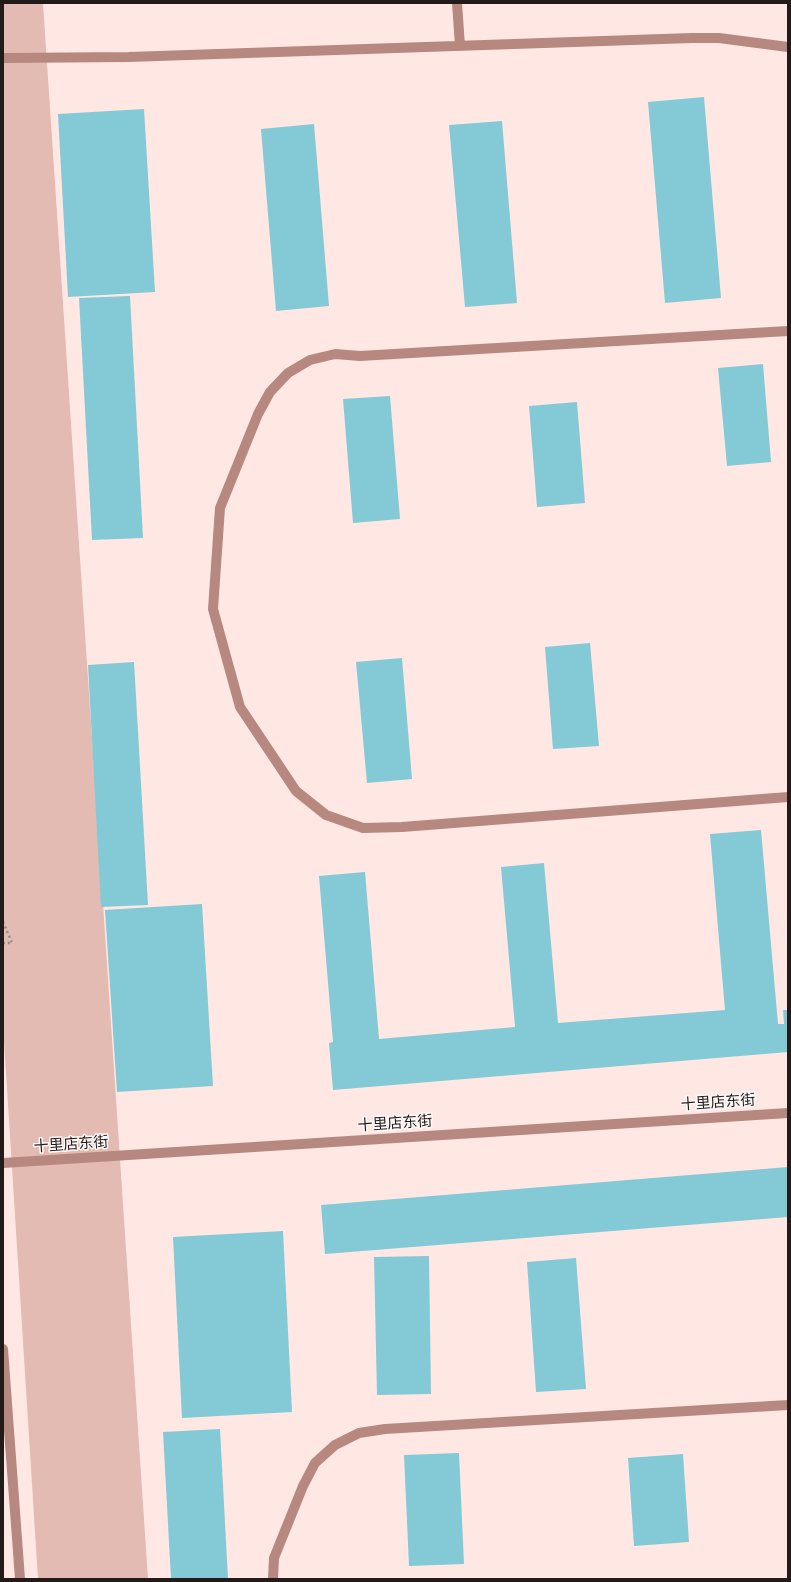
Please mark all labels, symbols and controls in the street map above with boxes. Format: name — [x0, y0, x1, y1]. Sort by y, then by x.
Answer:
street label: 十里店东街 — [680, 1090, 756, 1114]
street label: 十里店东街 — [357, 1111, 433, 1135]
street label: 十里店东街 — [33, 1132, 109, 1156]

